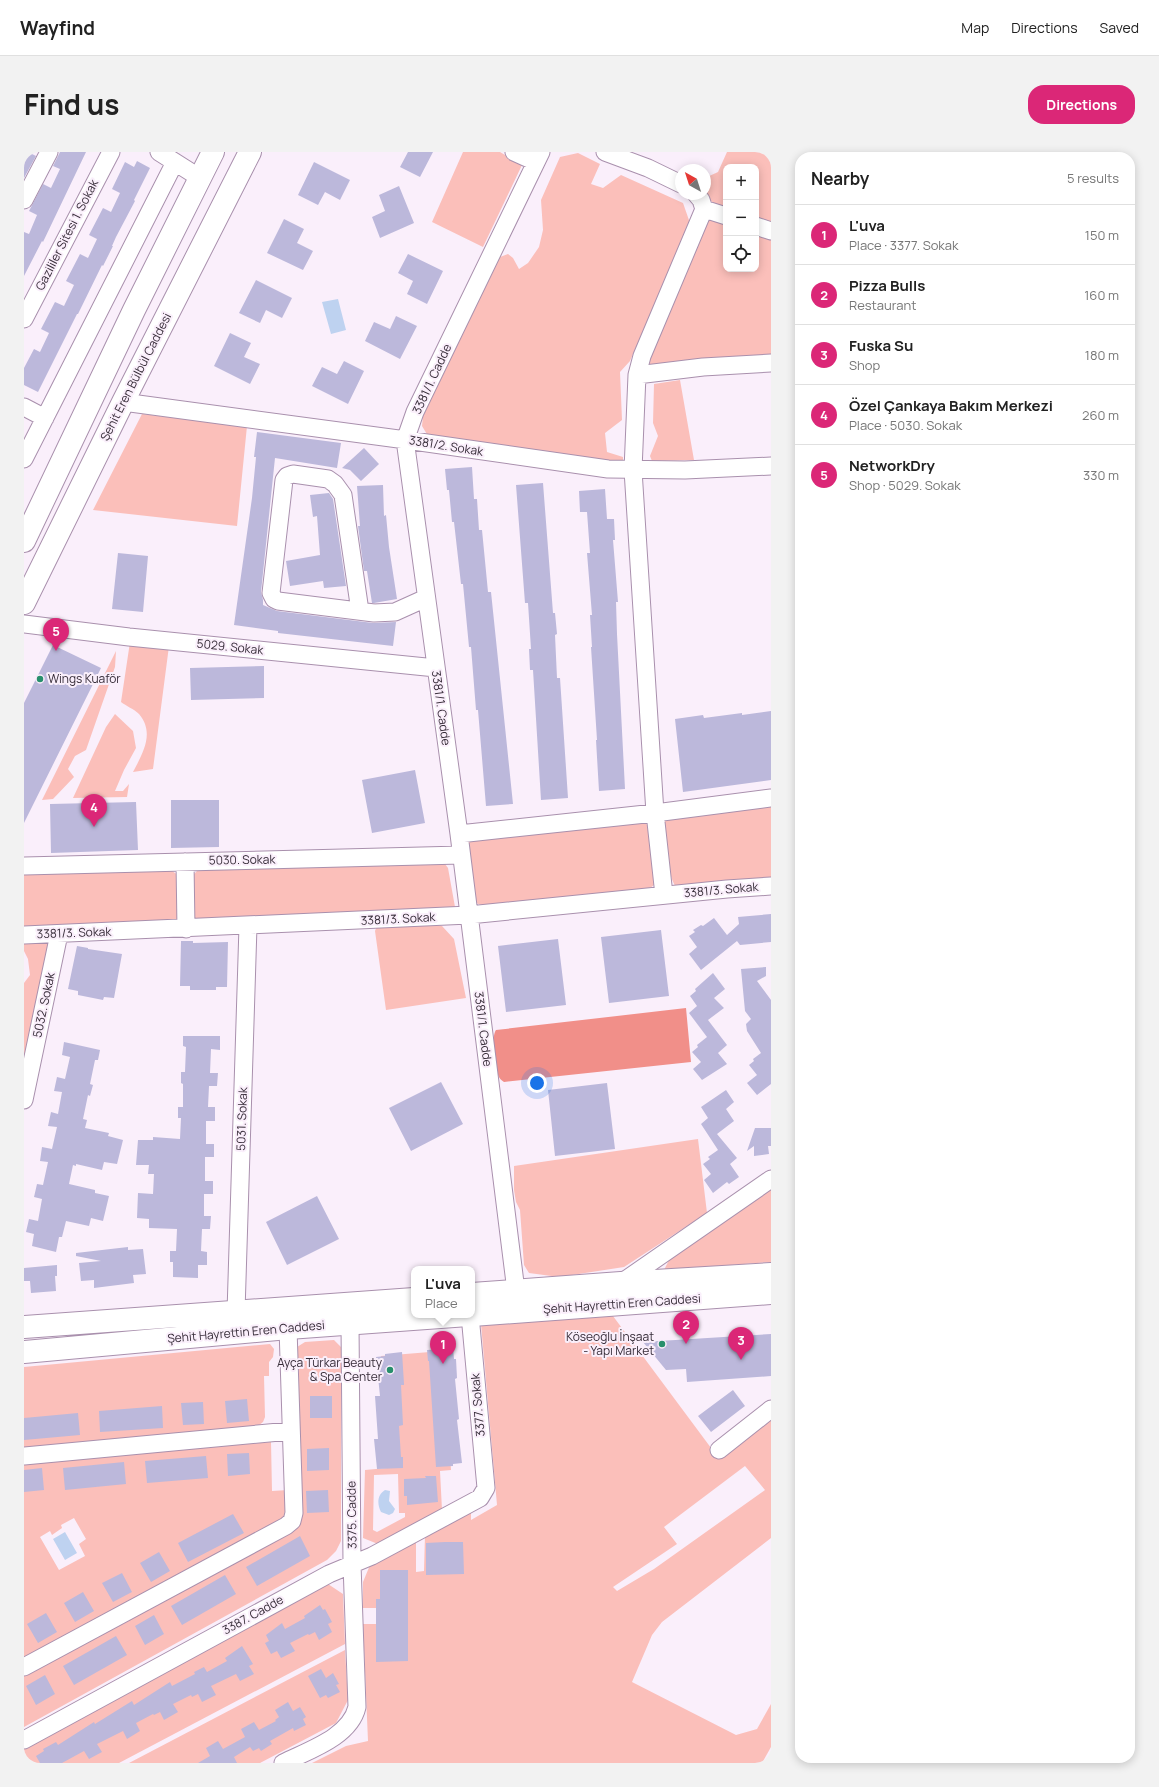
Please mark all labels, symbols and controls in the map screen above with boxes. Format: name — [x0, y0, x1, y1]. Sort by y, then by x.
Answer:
text: Wayfind — [20, 15, 95, 41]
text: Map — [961, 18, 989, 37]
text: Directions — [1011, 18, 1078, 37]
text: Saved — [1100, 18, 1139, 37]
text: Find us — [24, 85, 119, 123]
button: Directions — [1028, 85, 1135, 124]
north arrow — [675, 164, 711, 200]
map controls — [723, 164, 759, 272]
button: + — [723, 164, 759, 200]
text: Nearby — [811, 167, 869, 190]
text: 5 results — [1067, 169, 1119, 187]
street label: Gazililer Sitesi 1. Sokak — [31, 175, 102, 293]
button: − — [723, 200, 759, 236]
text: L'uva — [849, 215, 885, 236]
text: 1 — [821, 226, 827, 244]
text: 150 m — [1085, 226, 1119, 244]
button: locate — [723, 236, 759, 272]
text: Place · 3377. Sokak — [849, 236, 958, 254]
text: Pizza Bulls — [849, 275, 925, 296]
text: 2 — [820, 286, 828, 304]
text: 160 m — [1084, 286, 1119, 304]
text: Restaurant — [849, 296, 916, 314]
street label: Şehit Eren Bülbül Caddesi — [96, 310, 175, 444]
text: Fuska Su — [849, 335, 913, 356]
street label: 3381/1. Cadde — [408, 341, 455, 417]
text: 3 — [820, 346, 828, 364]
text: 180 m — [1085, 346, 1119, 364]
text: Shop — [849, 356, 880, 374]
text: Özel Çankaya Bakım Merkezi — [849, 395, 1053, 416]
text: 4 — [820, 406, 828, 424]
text: 260 m — [1082, 406, 1119, 424]
text: Place · 5030. Sokak — [849, 416, 962, 434]
street label: 3381/2. Sokak — [408, 431, 485, 460]
text: NetworkDry — [849, 455, 935, 476]
text: 5 — [820, 466, 828, 484]
text: 330 m — [1083, 466, 1119, 484]
text: Shop · 5029. Sokak — [849, 476, 961, 494]
pin: 5 — [43, 618, 69, 651]
street label: 5029. Sokak — [196, 635, 265, 659]
street label: 3381/1. Cadde — [428, 669, 455, 747]
place label: Wings Kuaför — [48, 670, 121, 687]
marker: Wings Kuaför — [35, 674, 45, 684]
pin: 4 — [81, 794, 107, 827]
street label: 5030. Sokak — [208, 850, 277, 869]
street label: 3381/3. Sokak — [683, 878, 760, 901]
street label: 3381/3. Sokak — [360, 908, 437, 929]
street label: 3381/3. Sokak — [36, 923, 113, 942]
street label: 5032. Sokak — [28, 970, 59, 1039]
street label: 3381/1. Cadde — [470, 990, 497, 1068]
your location — [527, 1073, 547, 1093]
street label: 5031. Sokak — [232, 1086, 251, 1151]
popup — [411, 1266, 475, 1318]
text: L'uva — [425, 1273, 461, 1294]
street label: Şehit Hayrettin Eren Caddesi — [543, 1290, 701, 1317]
text: Place — [425, 1294, 458, 1312]
pin: 2 — [673, 1311, 699, 1344]
street label: Şehit Hayrettin Eren Caddesi — [167, 1316, 325, 1347]
pin: 3 — [728, 1327, 754, 1360]
place label: Köseoğlu İnşaat - Yapı Market — [566, 1328, 654, 1359]
pin: 1 — [430, 1331, 456, 1364]
marker: Köseoğlu İnşaat - Yapı Market — [657, 1339, 667, 1349]
place label: Ayça Türkar Beauty & Spa Center — [277, 1354, 383, 1385]
marker: Ayça Türkar Beauty & Spa Center — [385, 1365, 395, 1375]
street label: 3377. Sokak — [466, 1372, 489, 1437]
street label: 3375. Cadde — [342, 1481, 361, 1549]
street label: 3387. Cadde — [219, 1591, 286, 1638]

